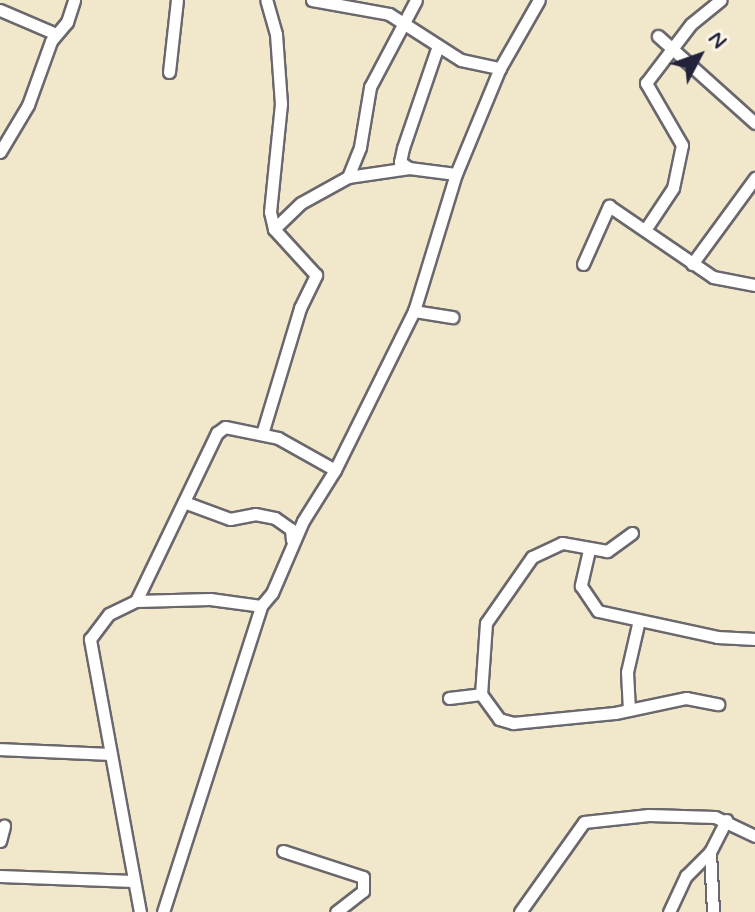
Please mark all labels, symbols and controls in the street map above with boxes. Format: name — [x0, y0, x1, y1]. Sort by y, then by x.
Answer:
north arrow — [659, 16, 739, 96]
text: N — [702, 26, 732, 55]

